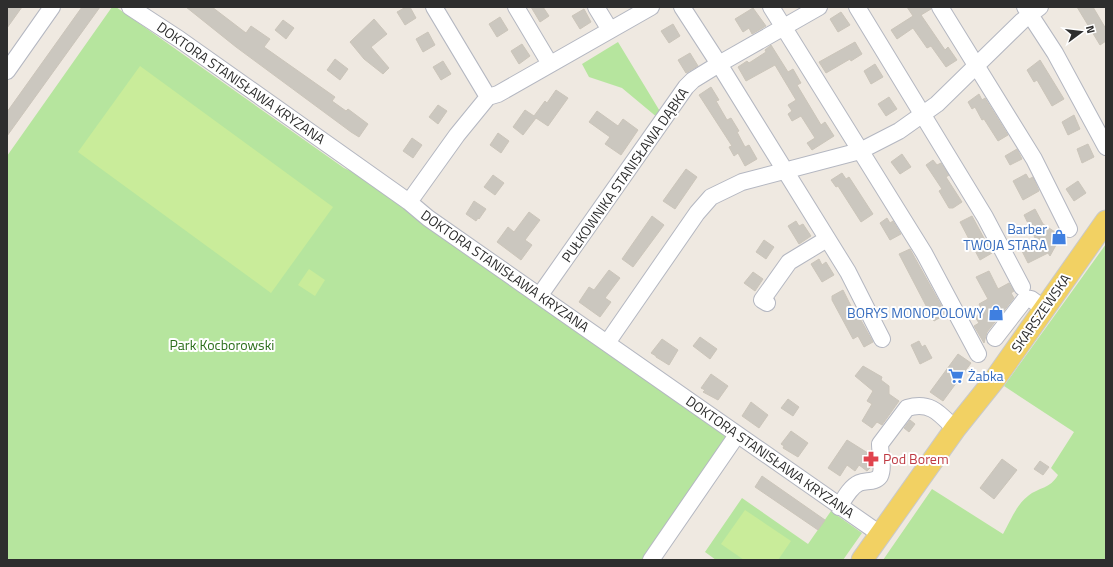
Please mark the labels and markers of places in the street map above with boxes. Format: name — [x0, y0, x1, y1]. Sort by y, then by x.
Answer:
place label: Barber TWOJA STARA — [963, 218, 1048, 255]
shop icon: Barber TWOJA STARA — [1050, 228, 1068, 246]
place label: BORYS MONOPOLOWY — [847, 302, 984, 323]
shop icon: BORYS MONOPOLOWY — [987, 304, 1005, 322]
place label: Żabka — [968, 365, 1004, 386]
supermarket icon: Żabka — [947, 367, 965, 385]
place label: Pod Borem — [883, 448, 949, 469]
pharmacy icon: Pod Borem — [862, 450, 880, 468]

